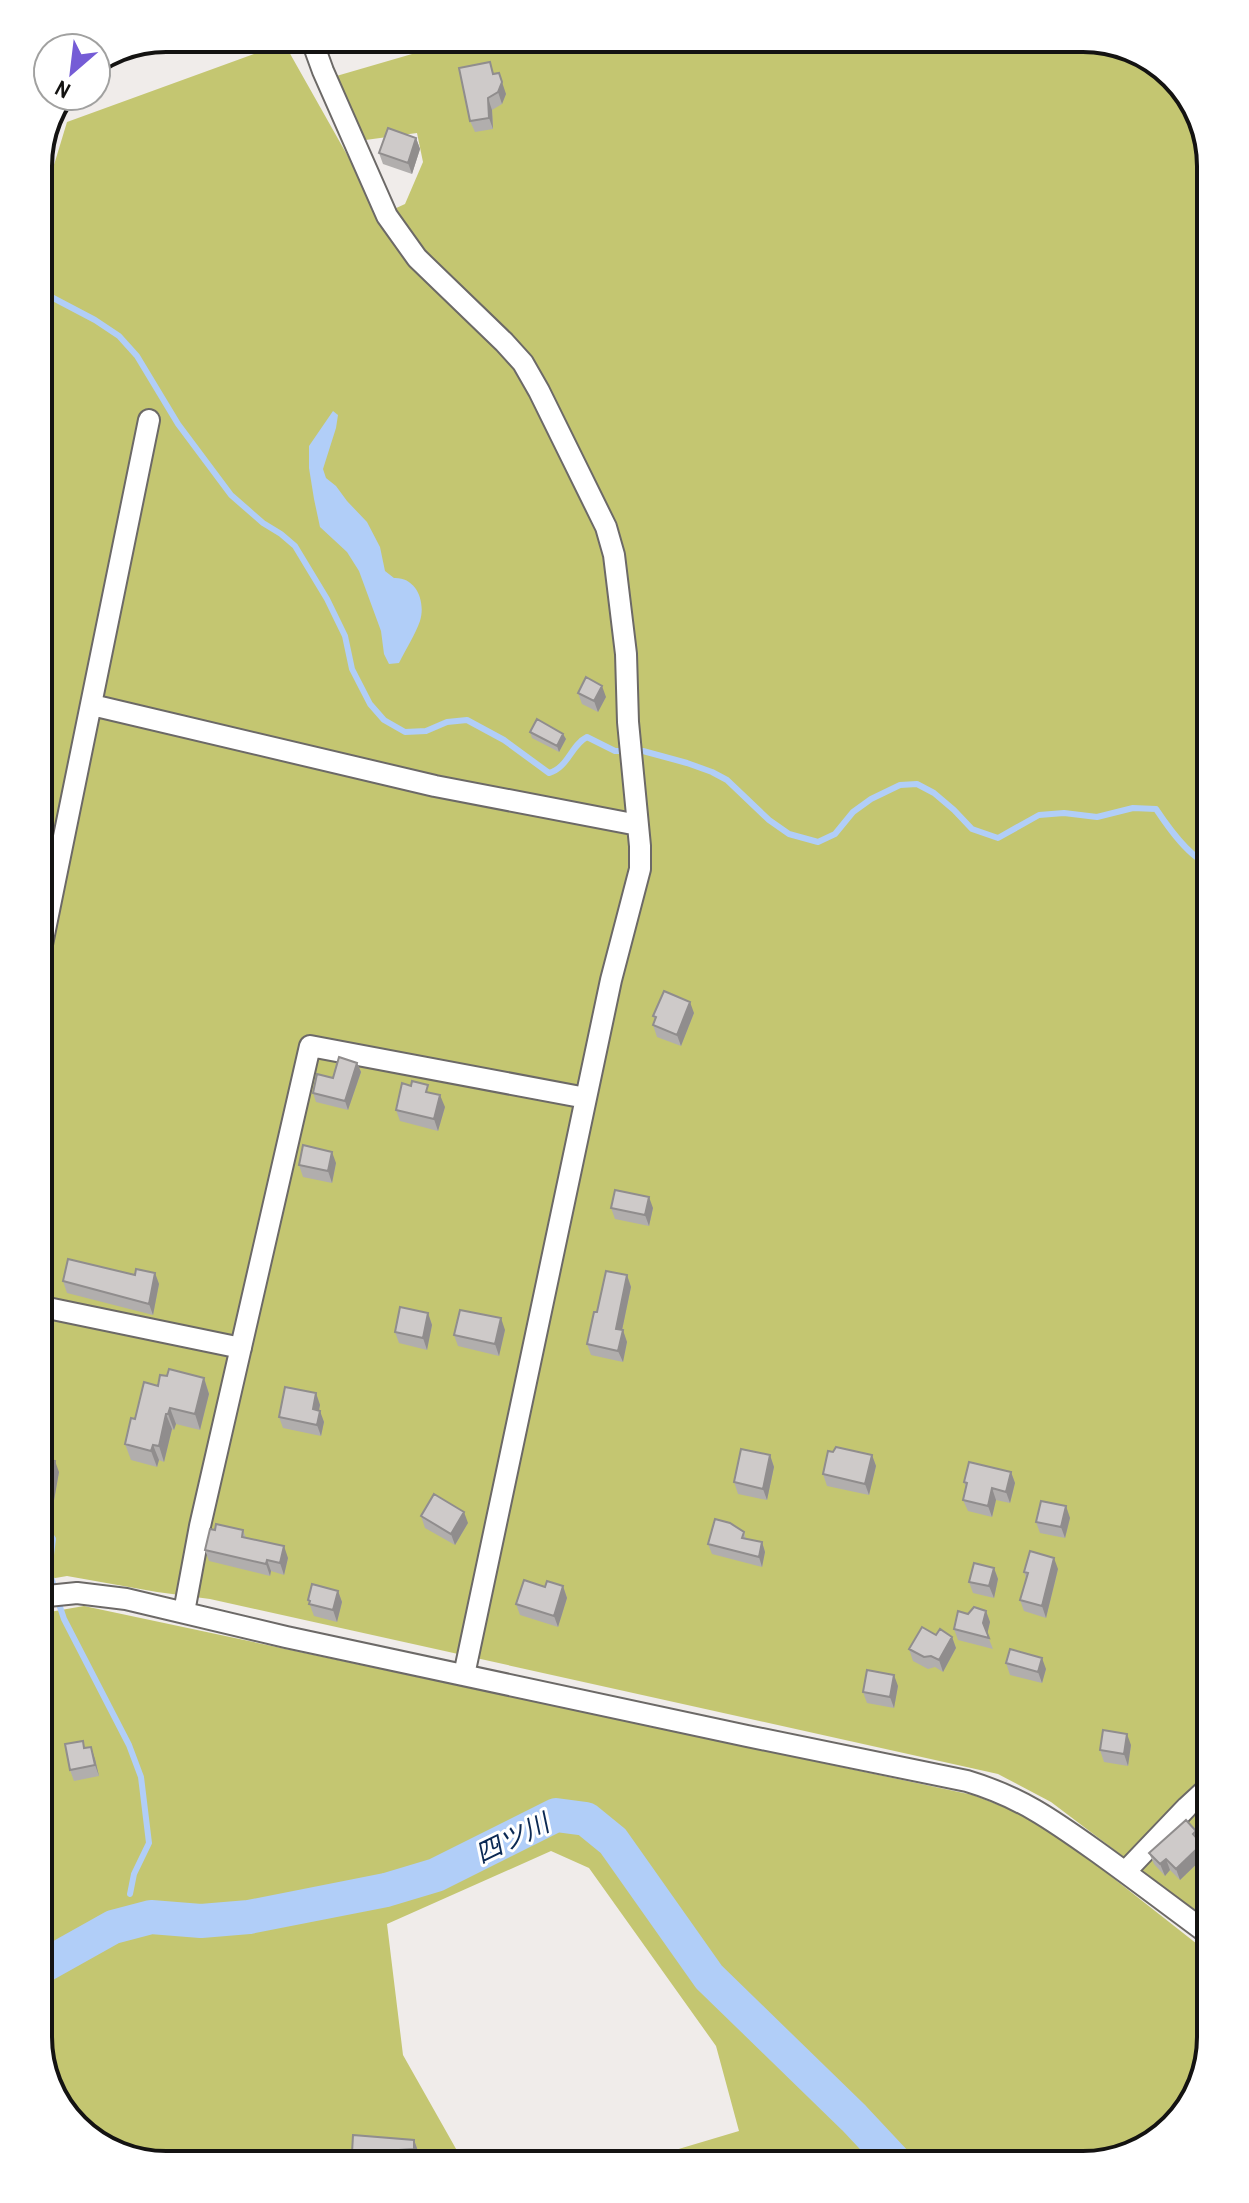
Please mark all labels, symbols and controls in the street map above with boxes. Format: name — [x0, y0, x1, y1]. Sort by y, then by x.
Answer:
north arrow — [32, 32, 112, 112]
text: N — [50, 73, 75, 106]
water label: 四ツ川 — [469, 1804, 557, 1871]

